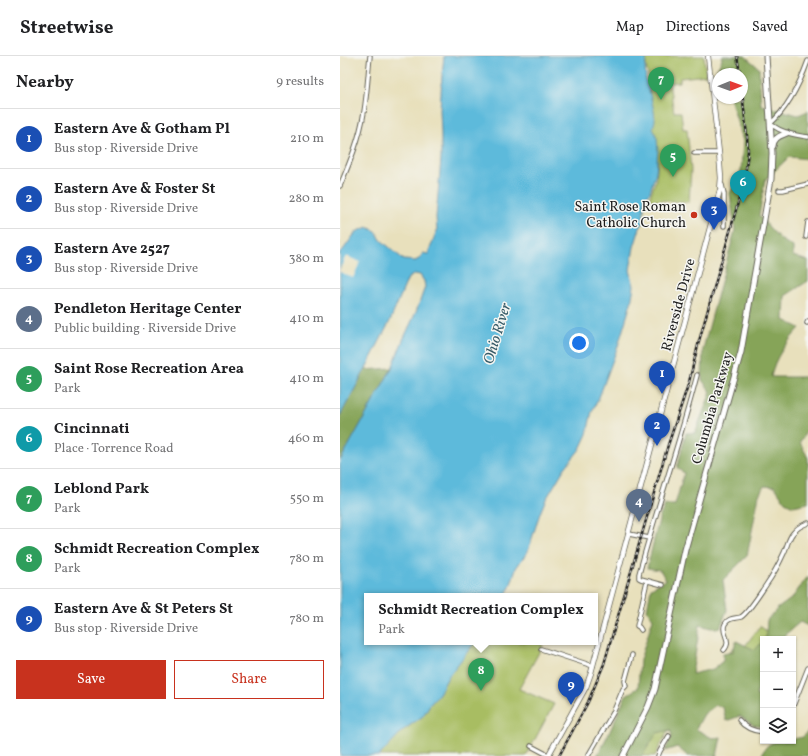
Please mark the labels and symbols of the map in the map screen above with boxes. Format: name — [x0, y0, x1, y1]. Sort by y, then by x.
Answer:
pin: 7 — [648, 67, 674, 100]
north arrow — [712, 68, 748, 104]
pin: 5 — [660, 144, 686, 177]
pin: 6 — [730, 170, 756, 203]
pin: 3 — [701, 197, 727, 230]
place label: Saint Rose Roman Catholic Church — [574, 198, 686, 233]
marker: Saint Rose Roman Catholic Church — [689, 210, 699, 220]
street label: Riverside Drive — [657, 256, 701, 353]
water label: Ohio River — [479, 301, 517, 367]
your location — [569, 333, 589, 353]
street label: Columbia Parkway — [688, 349, 738, 466]
pin: 1 — [649, 361, 675, 394]
pin: 2 — [644, 413, 670, 446]
pin: 4 — [626, 489, 652, 522]
pin: 8 — [468, 658, 494, 691]
pin: 9 — [558, 672, 584, 705]

